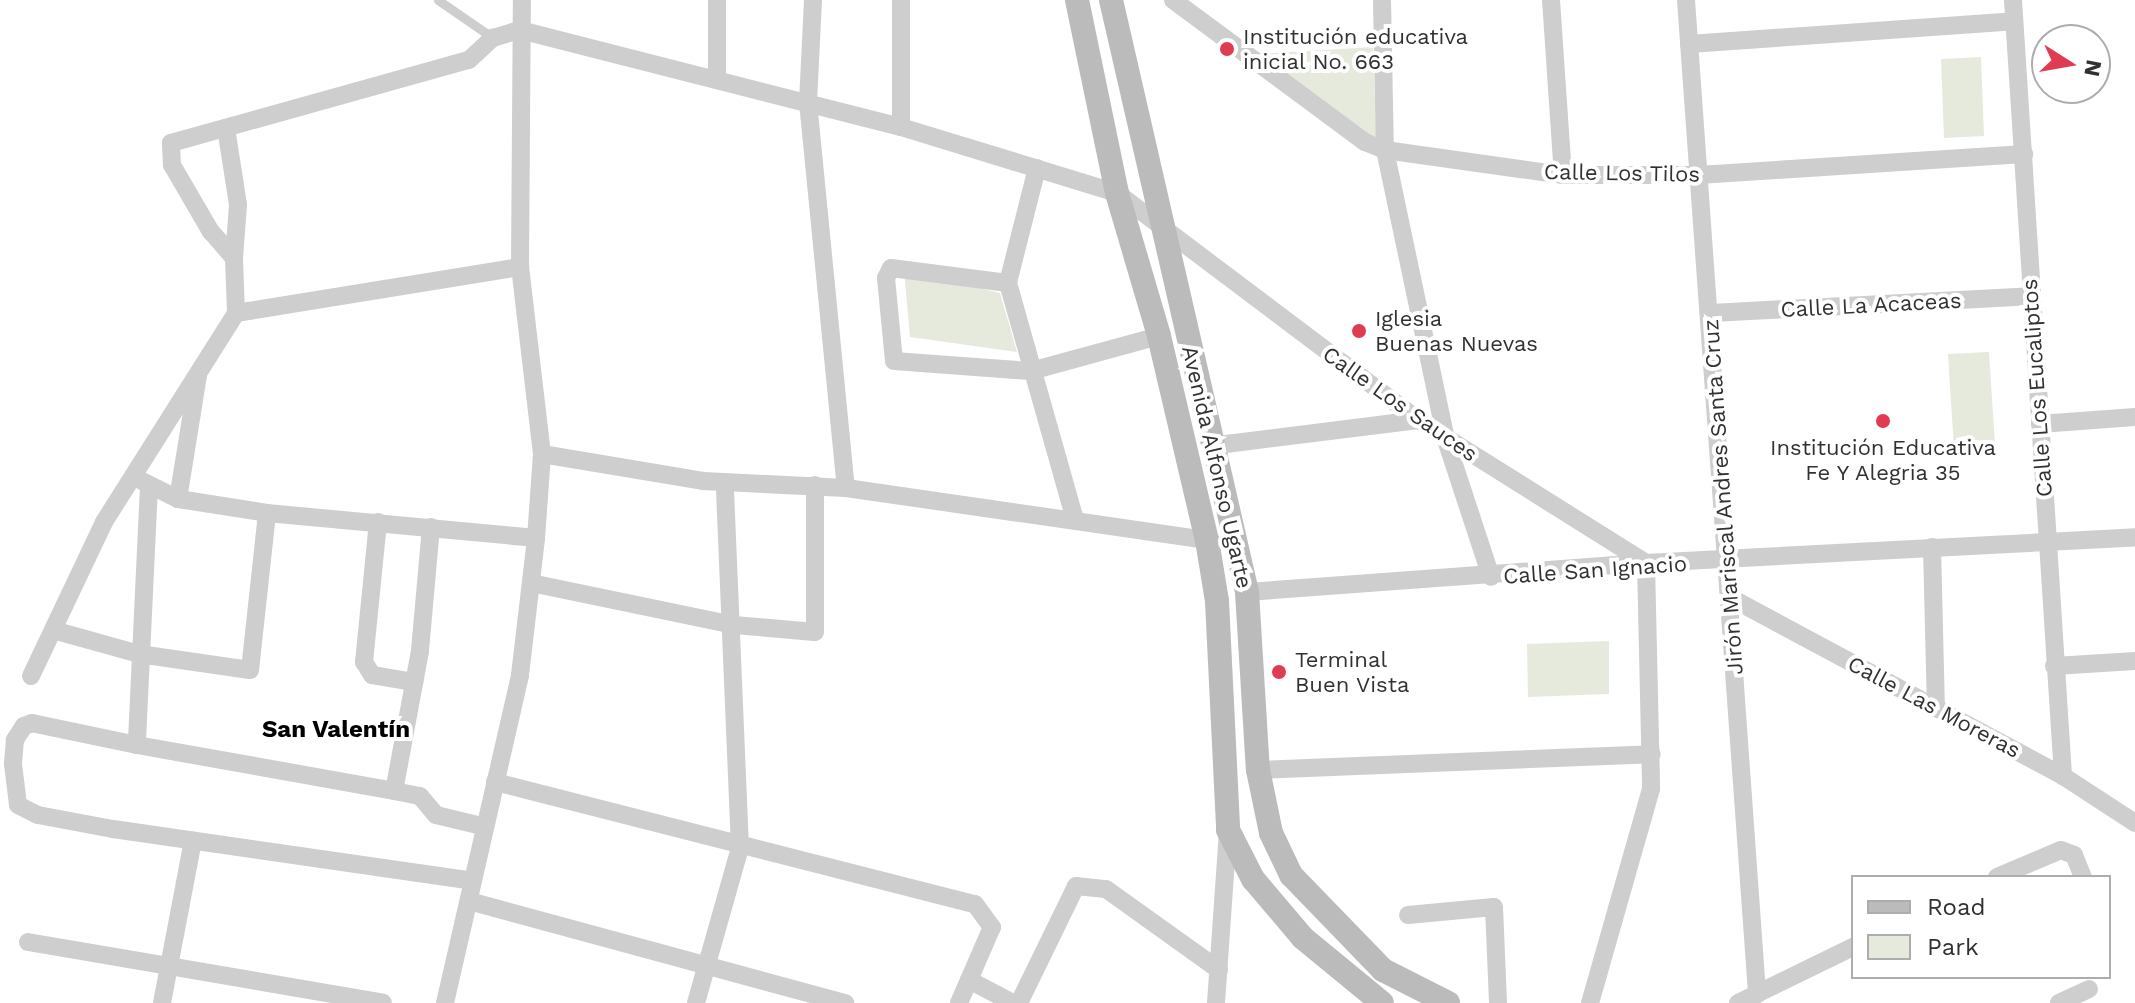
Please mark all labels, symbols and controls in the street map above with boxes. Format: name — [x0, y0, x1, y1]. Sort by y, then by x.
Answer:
place label: Institución educativa inicial No. 663 — [1243, 23, 1468, 74]
north arrow — [2031, 24, 2111, 104]
marker: Institución educativa inicial No. 663 — [1218, 40, 1236, 58]
text: N — [2079, 58, 2107, 79]
street label: Calle Los Tilos — [1543, 158, 1701, 188]
street label: Calle Los Eucaliptos — [2016, 278, 2058, 498]
street label: Calle La Acaceas — [1779, 287, 1963, 323]
place label: Iglesia Buenas Nuevas — [1375, 305, 1538, 356]
street label: Jirón Mariscal Andres Santa Cruz — [1697, 317, 1749, 677]
marker: Iglesia Buenas Nuevas — [1350, 322, 1368, 340]
street label: Calle Los Sauces — [1318, 341, 1482, 467]
street label: Avenida Alfonso Ugarte — [1176, 342, 1258, 592]
marker: Institución Educativa Fe Y Alegria 35 — [1874, 412, 1892, 430]
place label: Institución Educativa Fe Y Alegria 35 — [1770, 434, 1996, 486]
street label: Calle San Ignacio — [1502, 550, 1688, 590]
place label: Terminal Buen Vista — [1295, 646, 1410, 698]
street label: Calle Las Moreras — [1843, 650, 2025, 764]
marker: Terminal Buen Vista — [1270, 663, 1288, 681]
district label: San Valentín — [262, 716, 410, 744]
legend — [1851, 875, 2111, 979]
text: Road — [1927, 893, 1986, 921]
text: Park — [1927, 933, 1979, 961]

